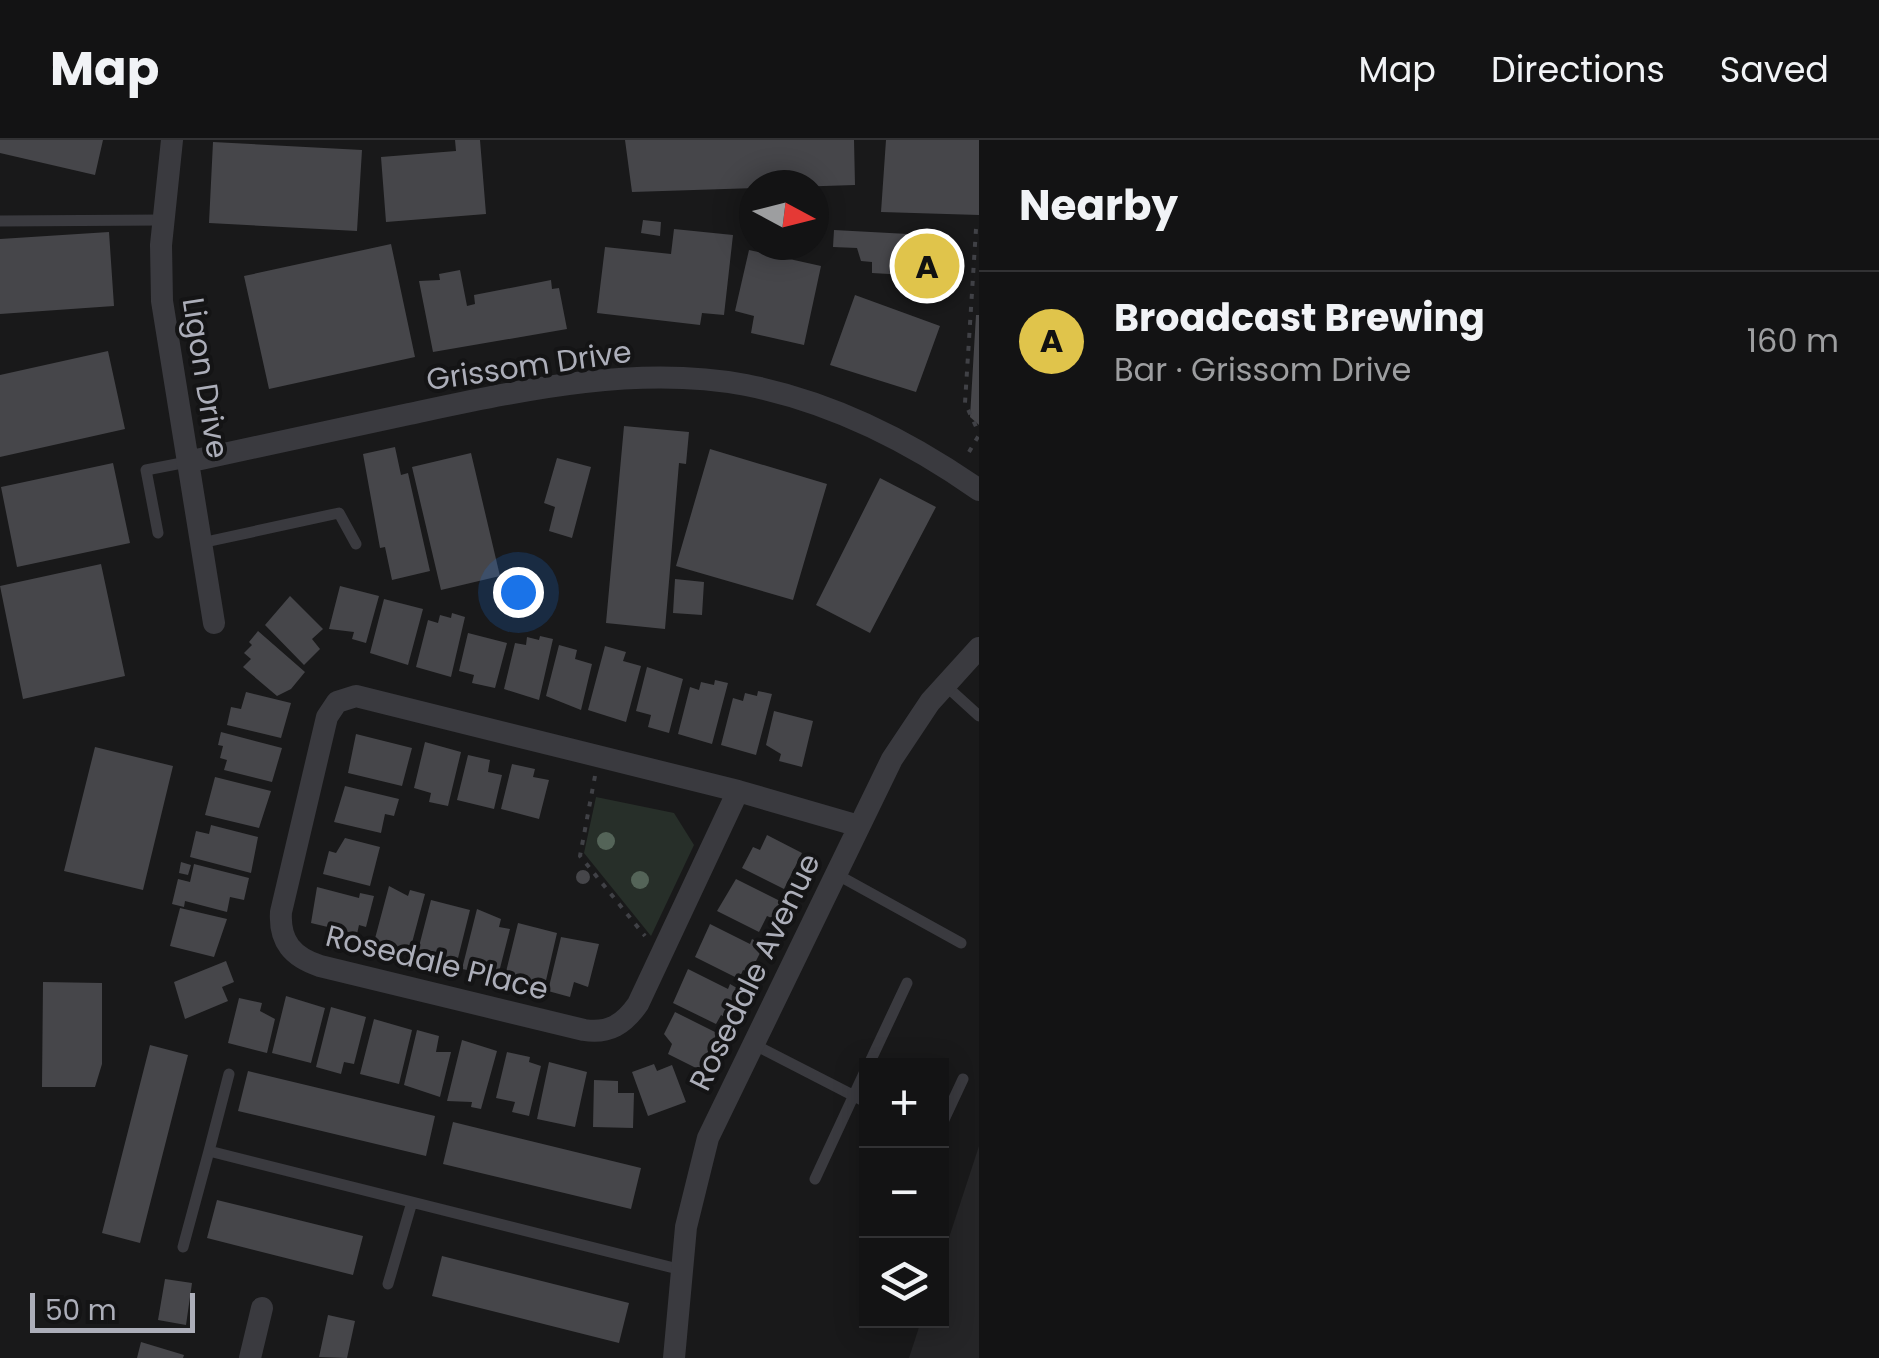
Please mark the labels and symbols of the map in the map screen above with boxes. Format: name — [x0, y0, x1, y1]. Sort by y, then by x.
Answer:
north arrow — [739, 170, 829, 260]
pin: A — [894, 228, 960, 304]
street label: Ligon Drive — [172, 294, 239, 461]
street label: Grissom Drive — [424, 330, 634, 401]
your location — [493, 567, 544, 618]
street label: Rosedale Avenue — [678, 846, 831, 1098]
street label: Rosedale Place — [321, 914, 553, 1011]
scale bar — [30, 1288, 195, 1332]

